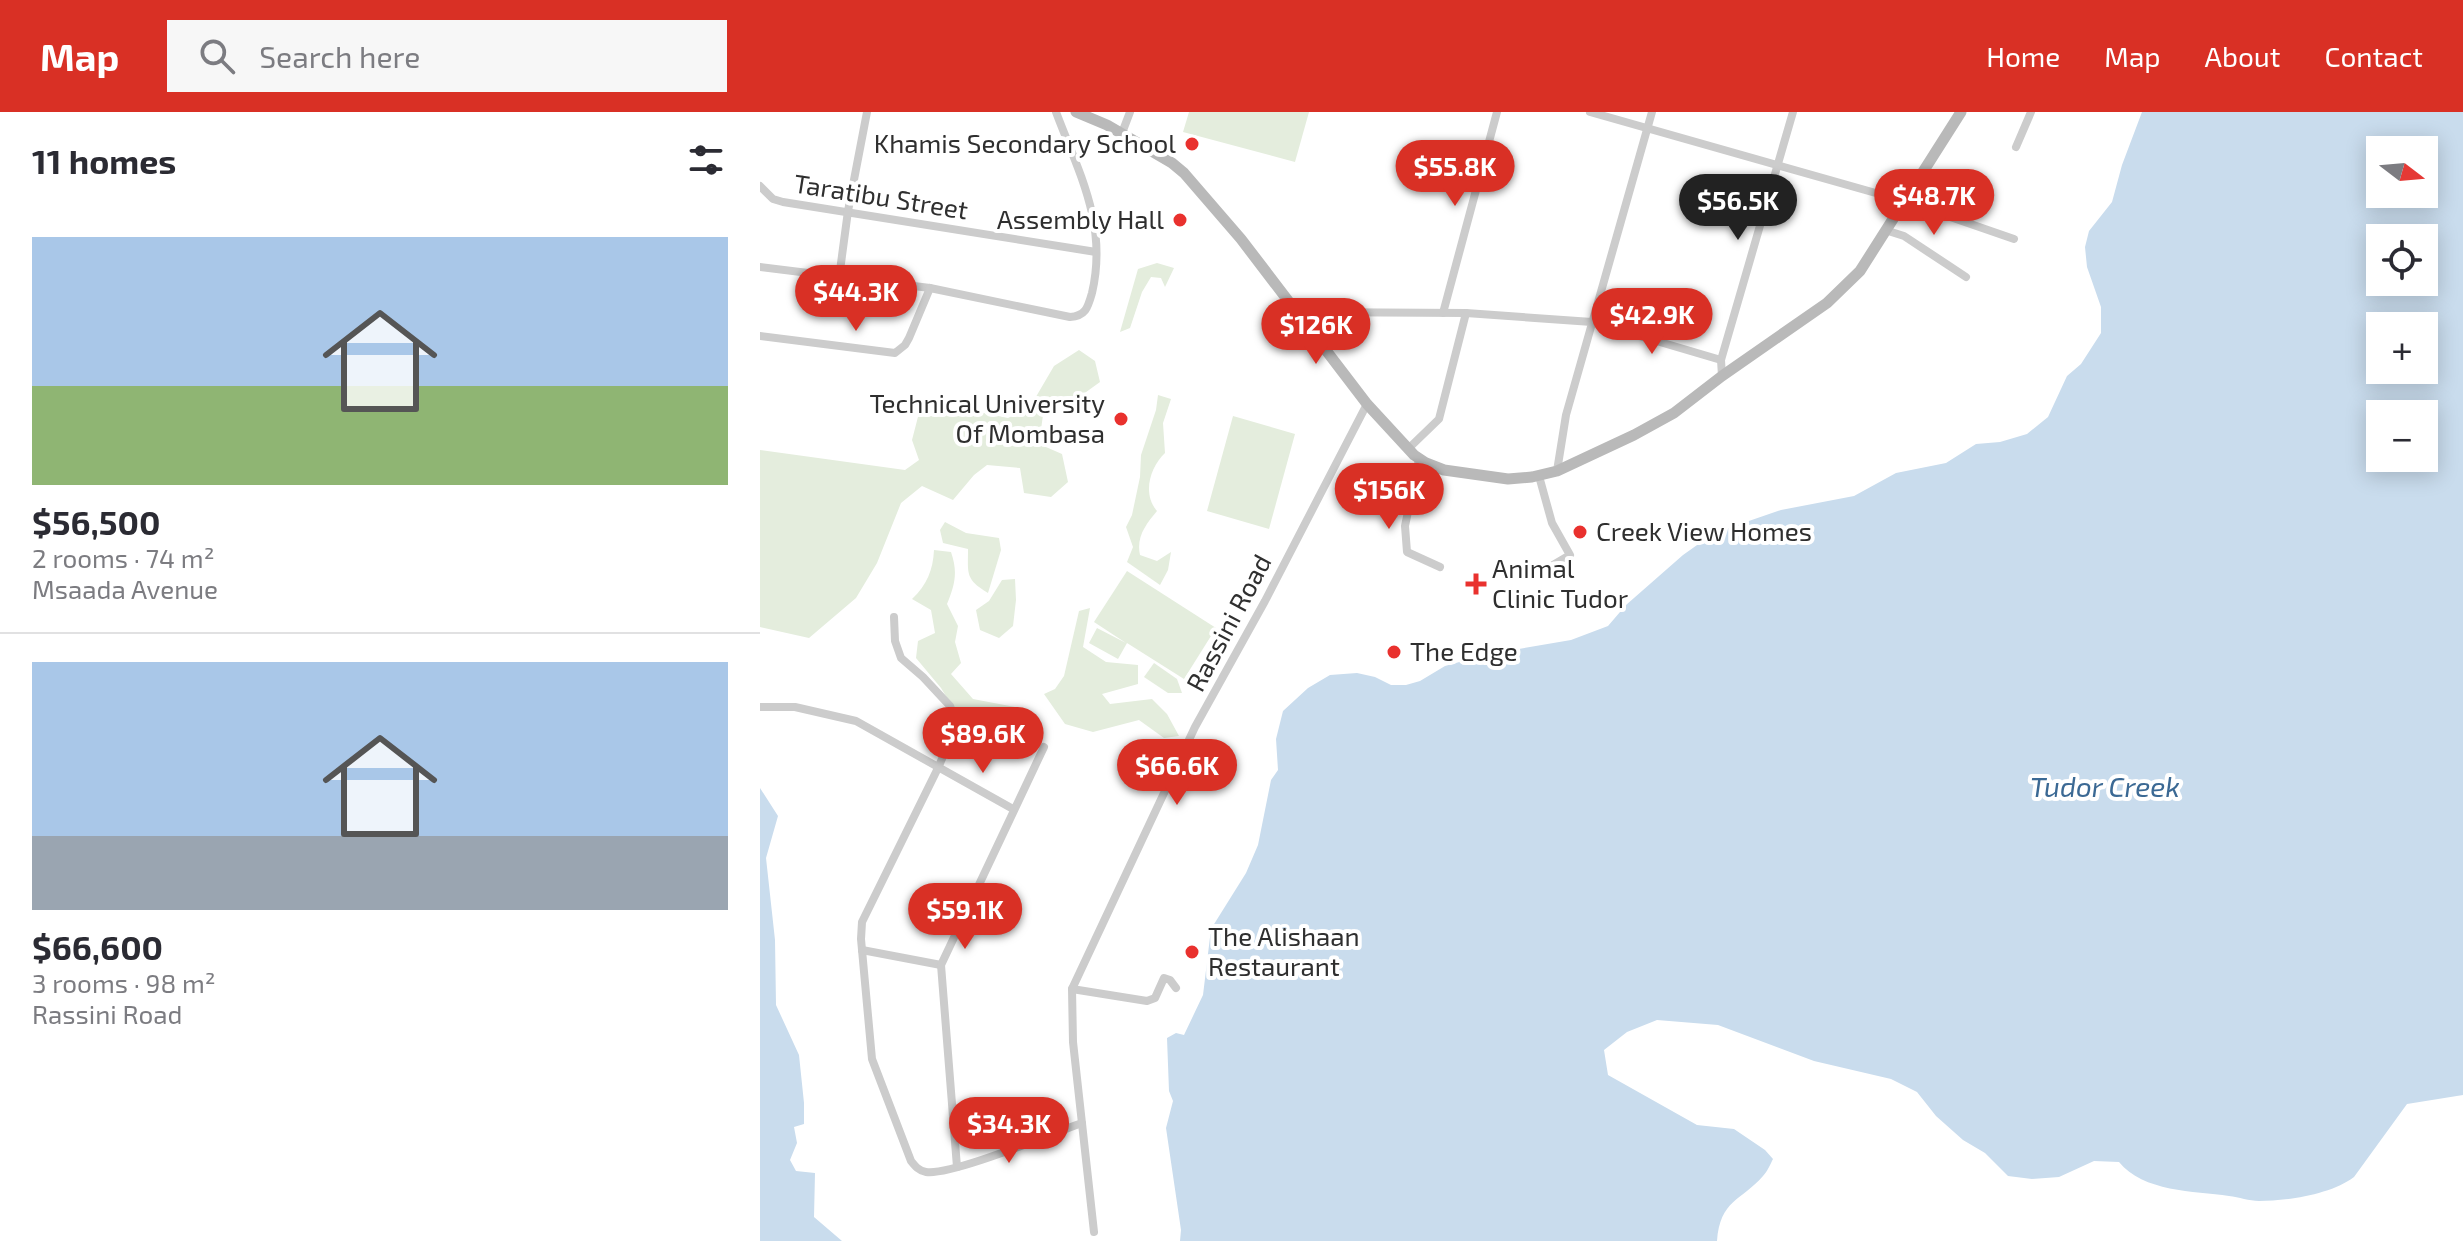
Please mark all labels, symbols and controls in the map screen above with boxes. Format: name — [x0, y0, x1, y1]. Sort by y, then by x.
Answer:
search box — [167, 20, 727, 92]
text: Map — [40, 33, 119, 79]
icon: search — [195, 34, 239, 78]
text: Search here — [259, 38, 420, 74]
text: Home — [1986, 39, 2060, 73]
text: Map — [2104, 39, 2161, 73]
text: About — [2205, 39, 2280, 73]
text: Contact — [2324, 39, 2423, 73]
place label: Khamis Secondary School — [874, 127, 1176, 158]
marker: Khamis Secondary School — [1183, 135, 1201, 153]
north arrow — [2366, 136, 2438, 208]
map controls — [2366, 136, 2438, 472]
icon: filters — [684, 138, 728, 182]
text: 11 homes — [32, 140, 176, 181]
pin: $55.8K — [1390, 140, 1520, 208]
text: $55.8K — [1414, 150, 1496, 181]
street label: Taratibu Street — [792, 166, 971, 225]
pin: $48.7K — [1869, 169, 1999, 237]
pin: $56.5K — [1673, 174, 1803, 242]
text: $48.7K — [1892, 179, 1976, 210]
text: $56.5K — [1697, 184, 1779, 215]
place label: Assembly Hall — [997, 203, 1164, 234]
marker: Assembly Hall — [1171, 211, 1189, 229]
button: locate — [2366, 224, 2438, 296]
pin: $44.3K — [791, 265, 921, 333]
text: $44.3K — [813, 275, 899, 306]
pin: $42.9K — [1587, 288, 1717, 356]
icon: home — [308, 289, 452, 433]
pin: $126K — [1260, 298, 1372, 366]
text: $42.9K — [1610, 298, 1694, 329]
text: $126K — [1279, 308, 1353, 339]
button: + — [2366, 312, 2438, 384]
place label: Technical University Of Mombasa — [869, 387, 1105, 448]
button: − — [2366, 400, 2438, 472]
marker: Technical University Of Mombasa — [1112, 410, 1130, 428]
pin: $156K — [1333, 463, 1445, 531]
text: $156K — [1353, 473, 1425, 504]
text: $56,500 — [32, 501, 160, 542]
place label: Creek View Homes — [1596, 515, 1812, 546]
marker: Creek View Homes — [1571, 523, 1589, 541]
text: 2 rooms · 74 m² — [32, 542, 214, 573]
street label: Rassini Road — [1179, 549, 1277, 696]
place label: Animal Clinic Tudor — [1492, 552, 1628, 613]
text: Msaada Avenue — [32, 573, 218, 604]
marker: Animal Clinic Tudor — [1467, 575, 1485, 593]
place label: The Edge — [1410, 635, 1518, 666]
marker: The Edge — [1385, 643, 1403, 661]
pin: $89.6K — [918, 707, 1048, 775]
icon: home — [308, 714, 452, 858]
text: $89.6K — [941, 717, 1025, 748]
pin: $66.6K — [1112, 739, 1242, 807]
text: $66.6K — [1135, 749, 1219, 780]
water label: Tudor Creek — [2030, 769, 2180, 803]
pin: $59.1K — [900, 883, 1030, 951]
text: $59.1K — [926, 893, 1004, 924]
place label: The Alishaan Restaurant — [1208, 920, 1360, 981]
text: $66,600 — [32, 926, 163, 967]
marker: The Alishaan Restaurant — [1183, 943, 1201, 961]
text: 3 rooms · 98 m² — [32, 967, 216, 998]
text: Rassini Road — [32, 998, 182, 1029]
pin: $34.3K — [944, 1097, 1074, 1165]
text: $34.3K — [967, 1107, 1051, 1138]

